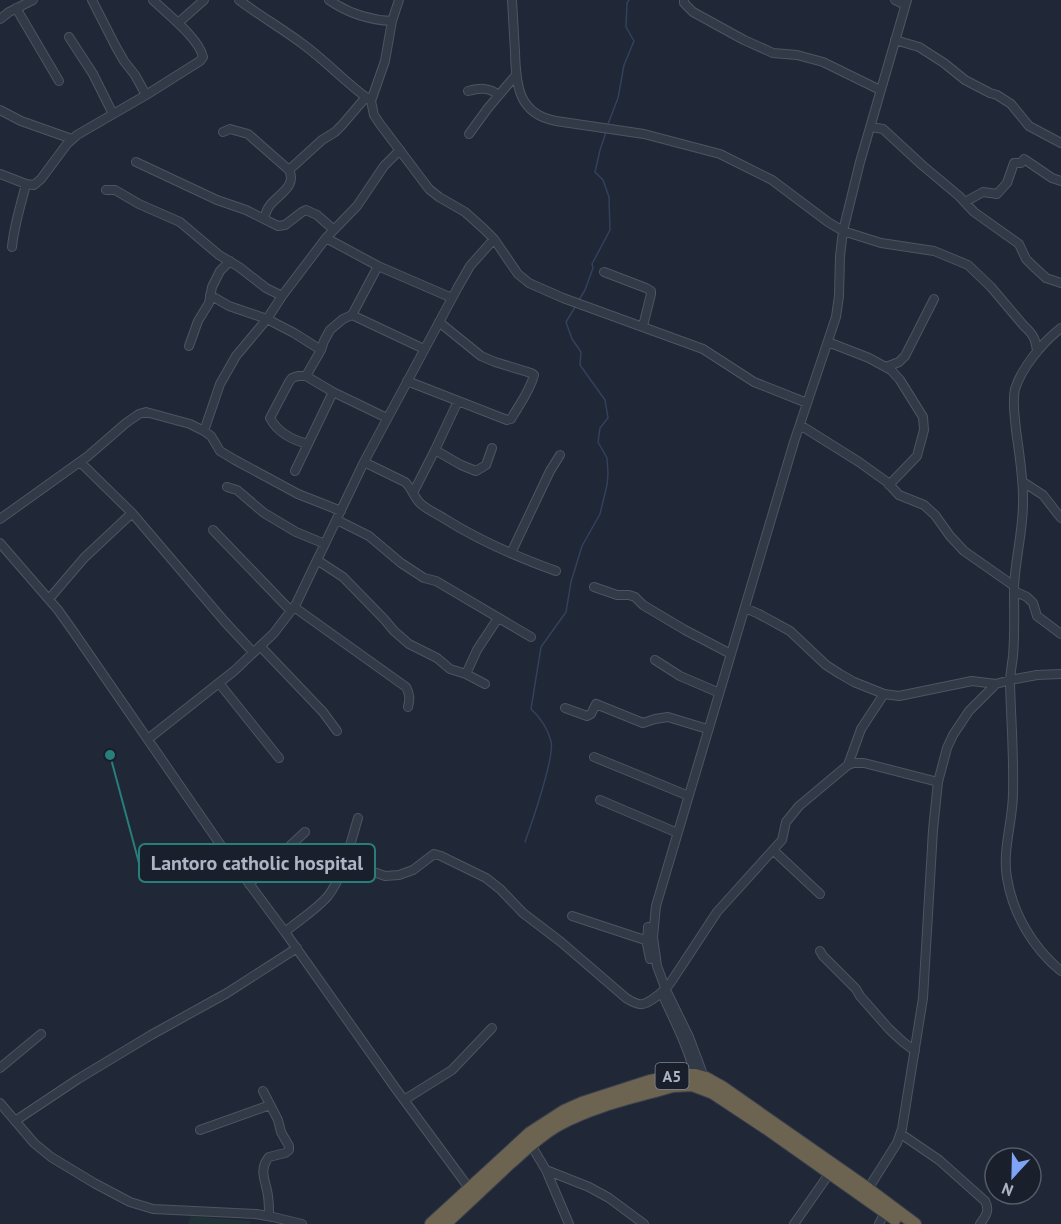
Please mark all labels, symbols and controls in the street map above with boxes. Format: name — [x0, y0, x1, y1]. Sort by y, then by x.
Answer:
callout: Lantoro catholic hospital — [139, 844, 375, 882]
text: Lantoro catholic hospital — [151, 850, 363, 876]
road number: A5 — [656, 1063, 688, 1089]
north arrow — [983, 1146, 1043, 1206]
text: N — [999, 1179, 1016, 1201]

